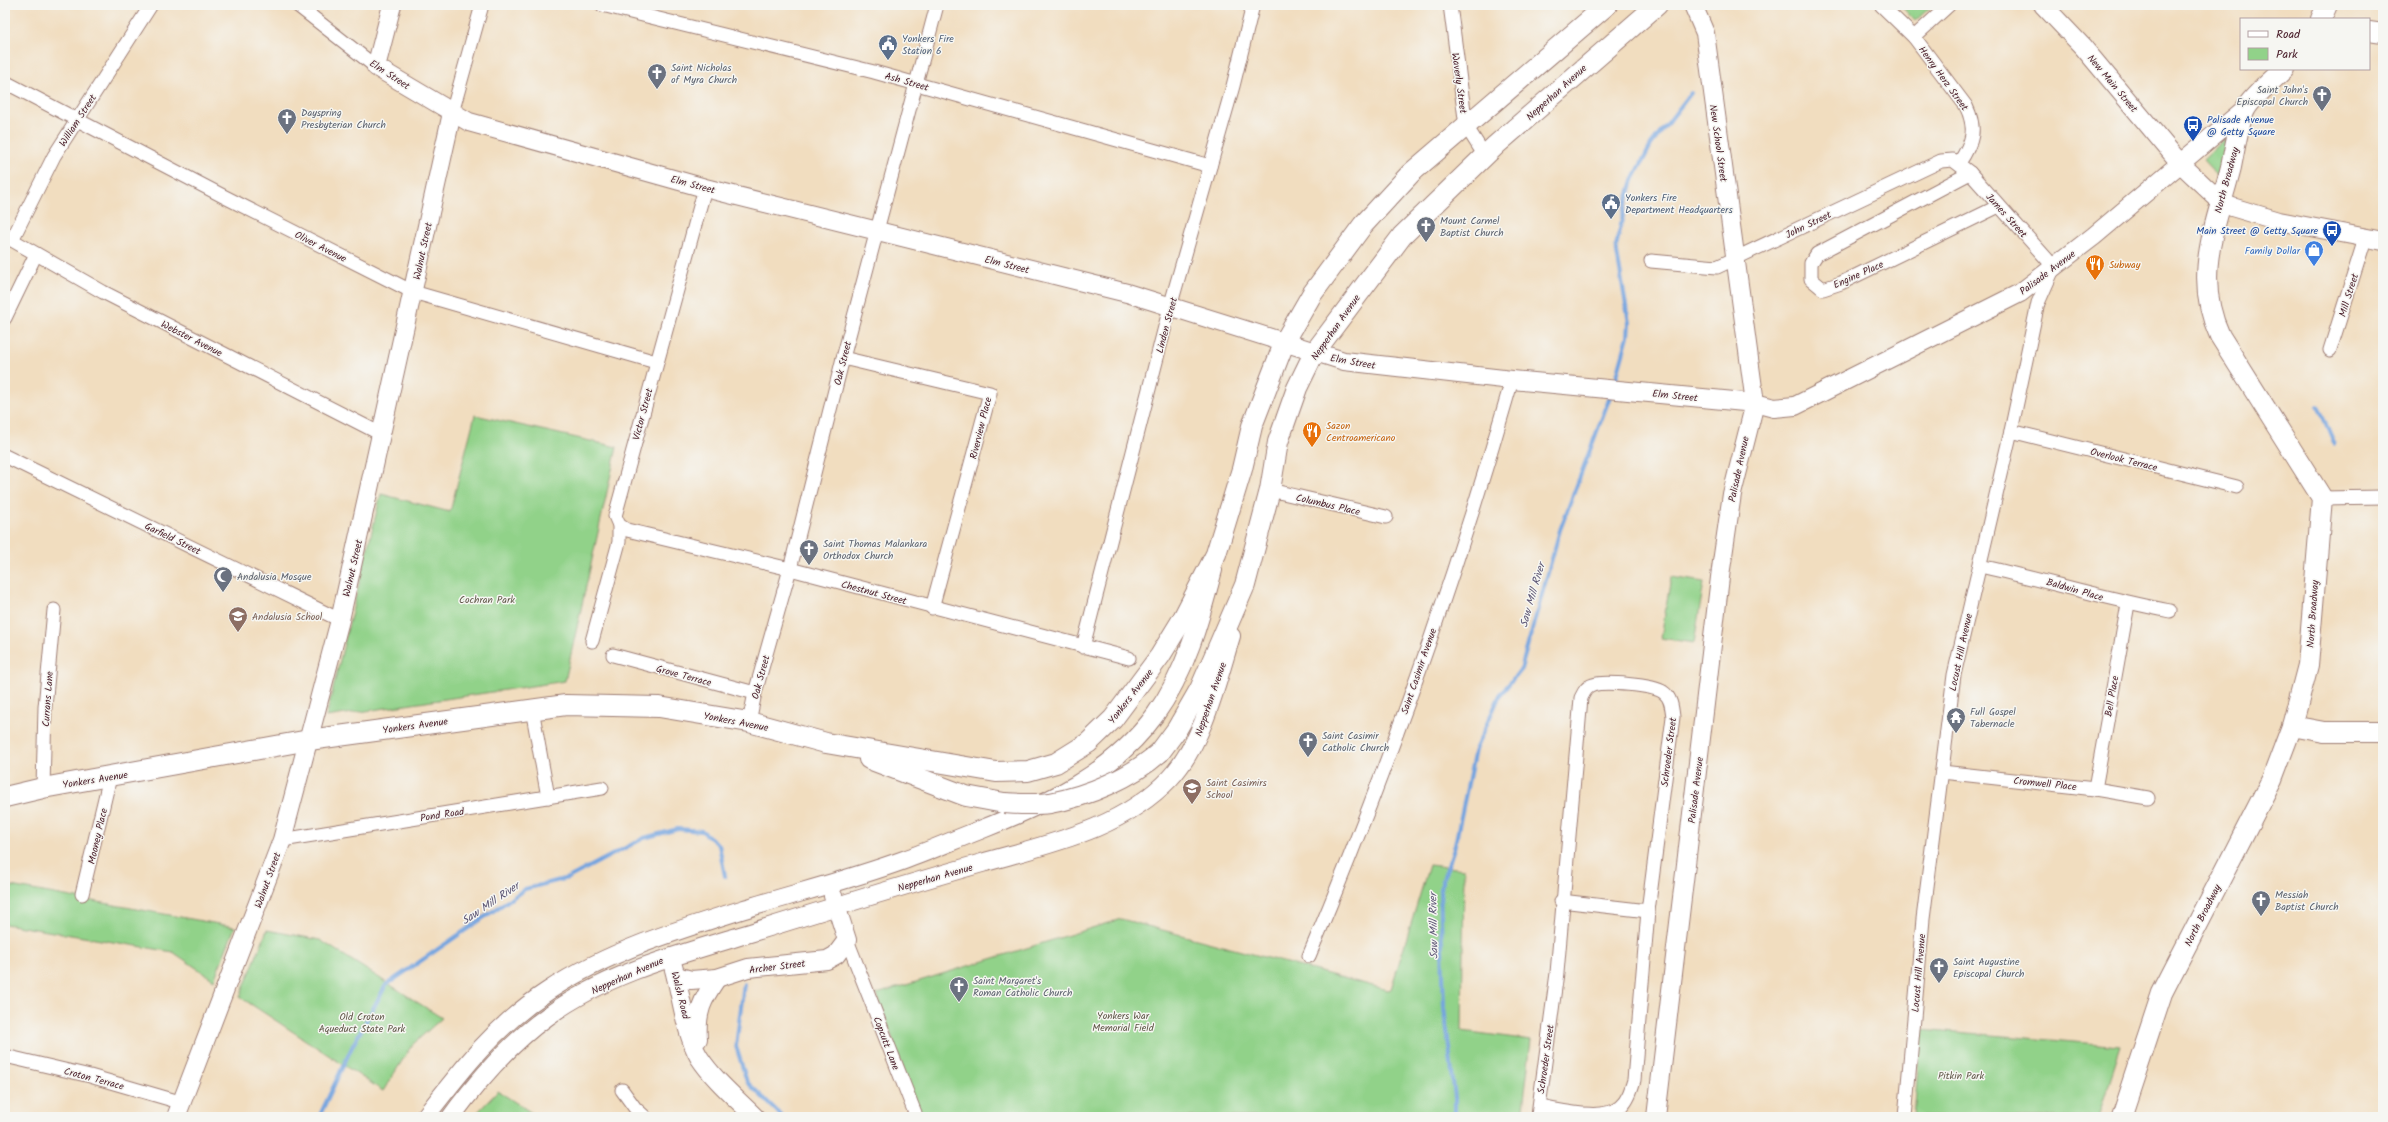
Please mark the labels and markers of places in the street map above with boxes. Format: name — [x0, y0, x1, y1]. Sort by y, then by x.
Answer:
place label: Yonkers Fire Station 6 — [902, 31, 954, 59]
public building icon: Yonkers Fire Station 6 — [877, 33, 899, 61]
place label: Saint Nicholas of Myra Church — [671, 60, 737, 88]
church icon: Saint Nicholas of Myra Church — [646, 62, 668, 90]
place label: Saint John's Episcopal Church — [2237, 82, 2309, 110]
church icon: Saint John's Episcopal Church — [2311, 84, 2333, 112]
place label: Dayspring Presbyterian Church — [301, 105, 386, 133]
church icon: Dayspring Presbyterian Church — [276, 107, 298, 135]
place label: Palisade Avenue @ Getty Square — [2207, 112, 2276, 140]
bus stop icon: Palisade Avenue @ Getty Square — [2182, 114, 2204, 142]
place label: Yonkers Fire Department Headquarters — [1625, 190, 1733, 218]
public building icon: Yonkers Fire Department Headquarters — [1600, 192, 1622, 220]
place label: Mount Carmel Baptist Church — [1440, 213, 1504, 241]
church icon: Mount Carmel Baptist Church — [1415, 215, 1437, 243]
bus stop icon: Main Street @ Getty Square — [2321, 219, 2343, 247]
place label: Main Street @ Getty Square — [2196, 223, 2318, 239]
shop icon: Family Dollar — [2303, 239, 2325, 267]
place label: Family Dollar — [2245, 243, 2301, 259]
restaurant icon: Subway — [2084, 253, 2106, 281]
place label: Subway — [2109, 257, 2141, 273]
place label: Sazon Centroamericano — [1326, 418, 1396, 446]
restaurant icon: Sazon Centroamericano — [1301, 420, 1323, 448]
place label: Saint Thomas Malankara Orthodox Church — [823, 536, 927, 564]
church icon: Saint Thomas Malankara Orthodox Church — [798, 538, 820, 566]
mosque icon: Andalusia Mosque — [212, 565, 234, 593]
place label: Andalusia Mosque — [237, 569, 312, 585]
school or university icon: Andalusia School — [227, 605, 249, 633]
place label: Andalusia School — [252, 609, 323, 625]
place label: Full Gospel Tabernacle — [1970, 704, 2016, 732]
temple icon: Full Gospel Tabernacle — [1945, 706, 1967, 734]
place label: Saint Casimir Catholic Church — [1322, 728, 1389, 756]
church icon: Saint Casimir Catholic Church — [1297, 730, 1319, 758]
place label: Saint Casimirs School — [1206, 775, 1268, 803]
school or university icon: Saint Casimirs School — [1181, 777, 1203, 805]
place label: Messiah Baptist Church — [2275, 887, 2339, 915]
church icon: Messiah Baptist Church — [2250, 889, 2272, 917]
place label: Saint Augustine Episcopal Church — [1953, 954, 2024, 982]
church icon: Saint Augustine Episcopal Church — [1928, 956, 1950, 984]
place label: Saint Margaret's Roman Catholic Church — [973, 973, 1072, 1001]
church icon: Saint Margaret's Roman Catholic Church — [948, 975, 970, 1003]

